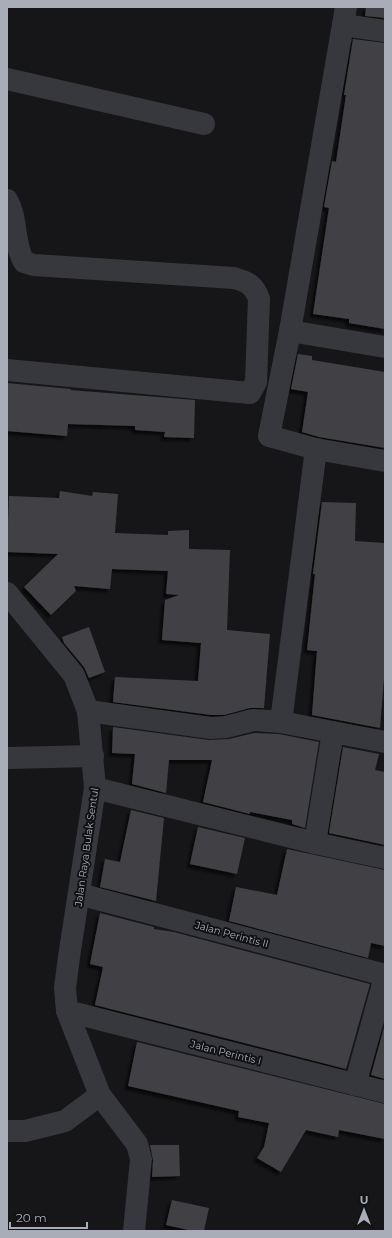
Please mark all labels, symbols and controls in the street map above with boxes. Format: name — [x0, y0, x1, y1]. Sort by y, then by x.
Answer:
street label: Jalan Raya Bulak Sentul — [72, 787, 101, 908]
street label: Jalan Perintis II — [193, 918, 270, 951]
street label: Jalan Perintis I — [188, 1037, 263, 1068]
north arrow — [344, 1190, 384, 1230]
text: U — [360, 1193, 368, 1207]
scale bar — [10, 1204, 87, 1230]
text: 20 m — [16, 1210, 47, 1225]

